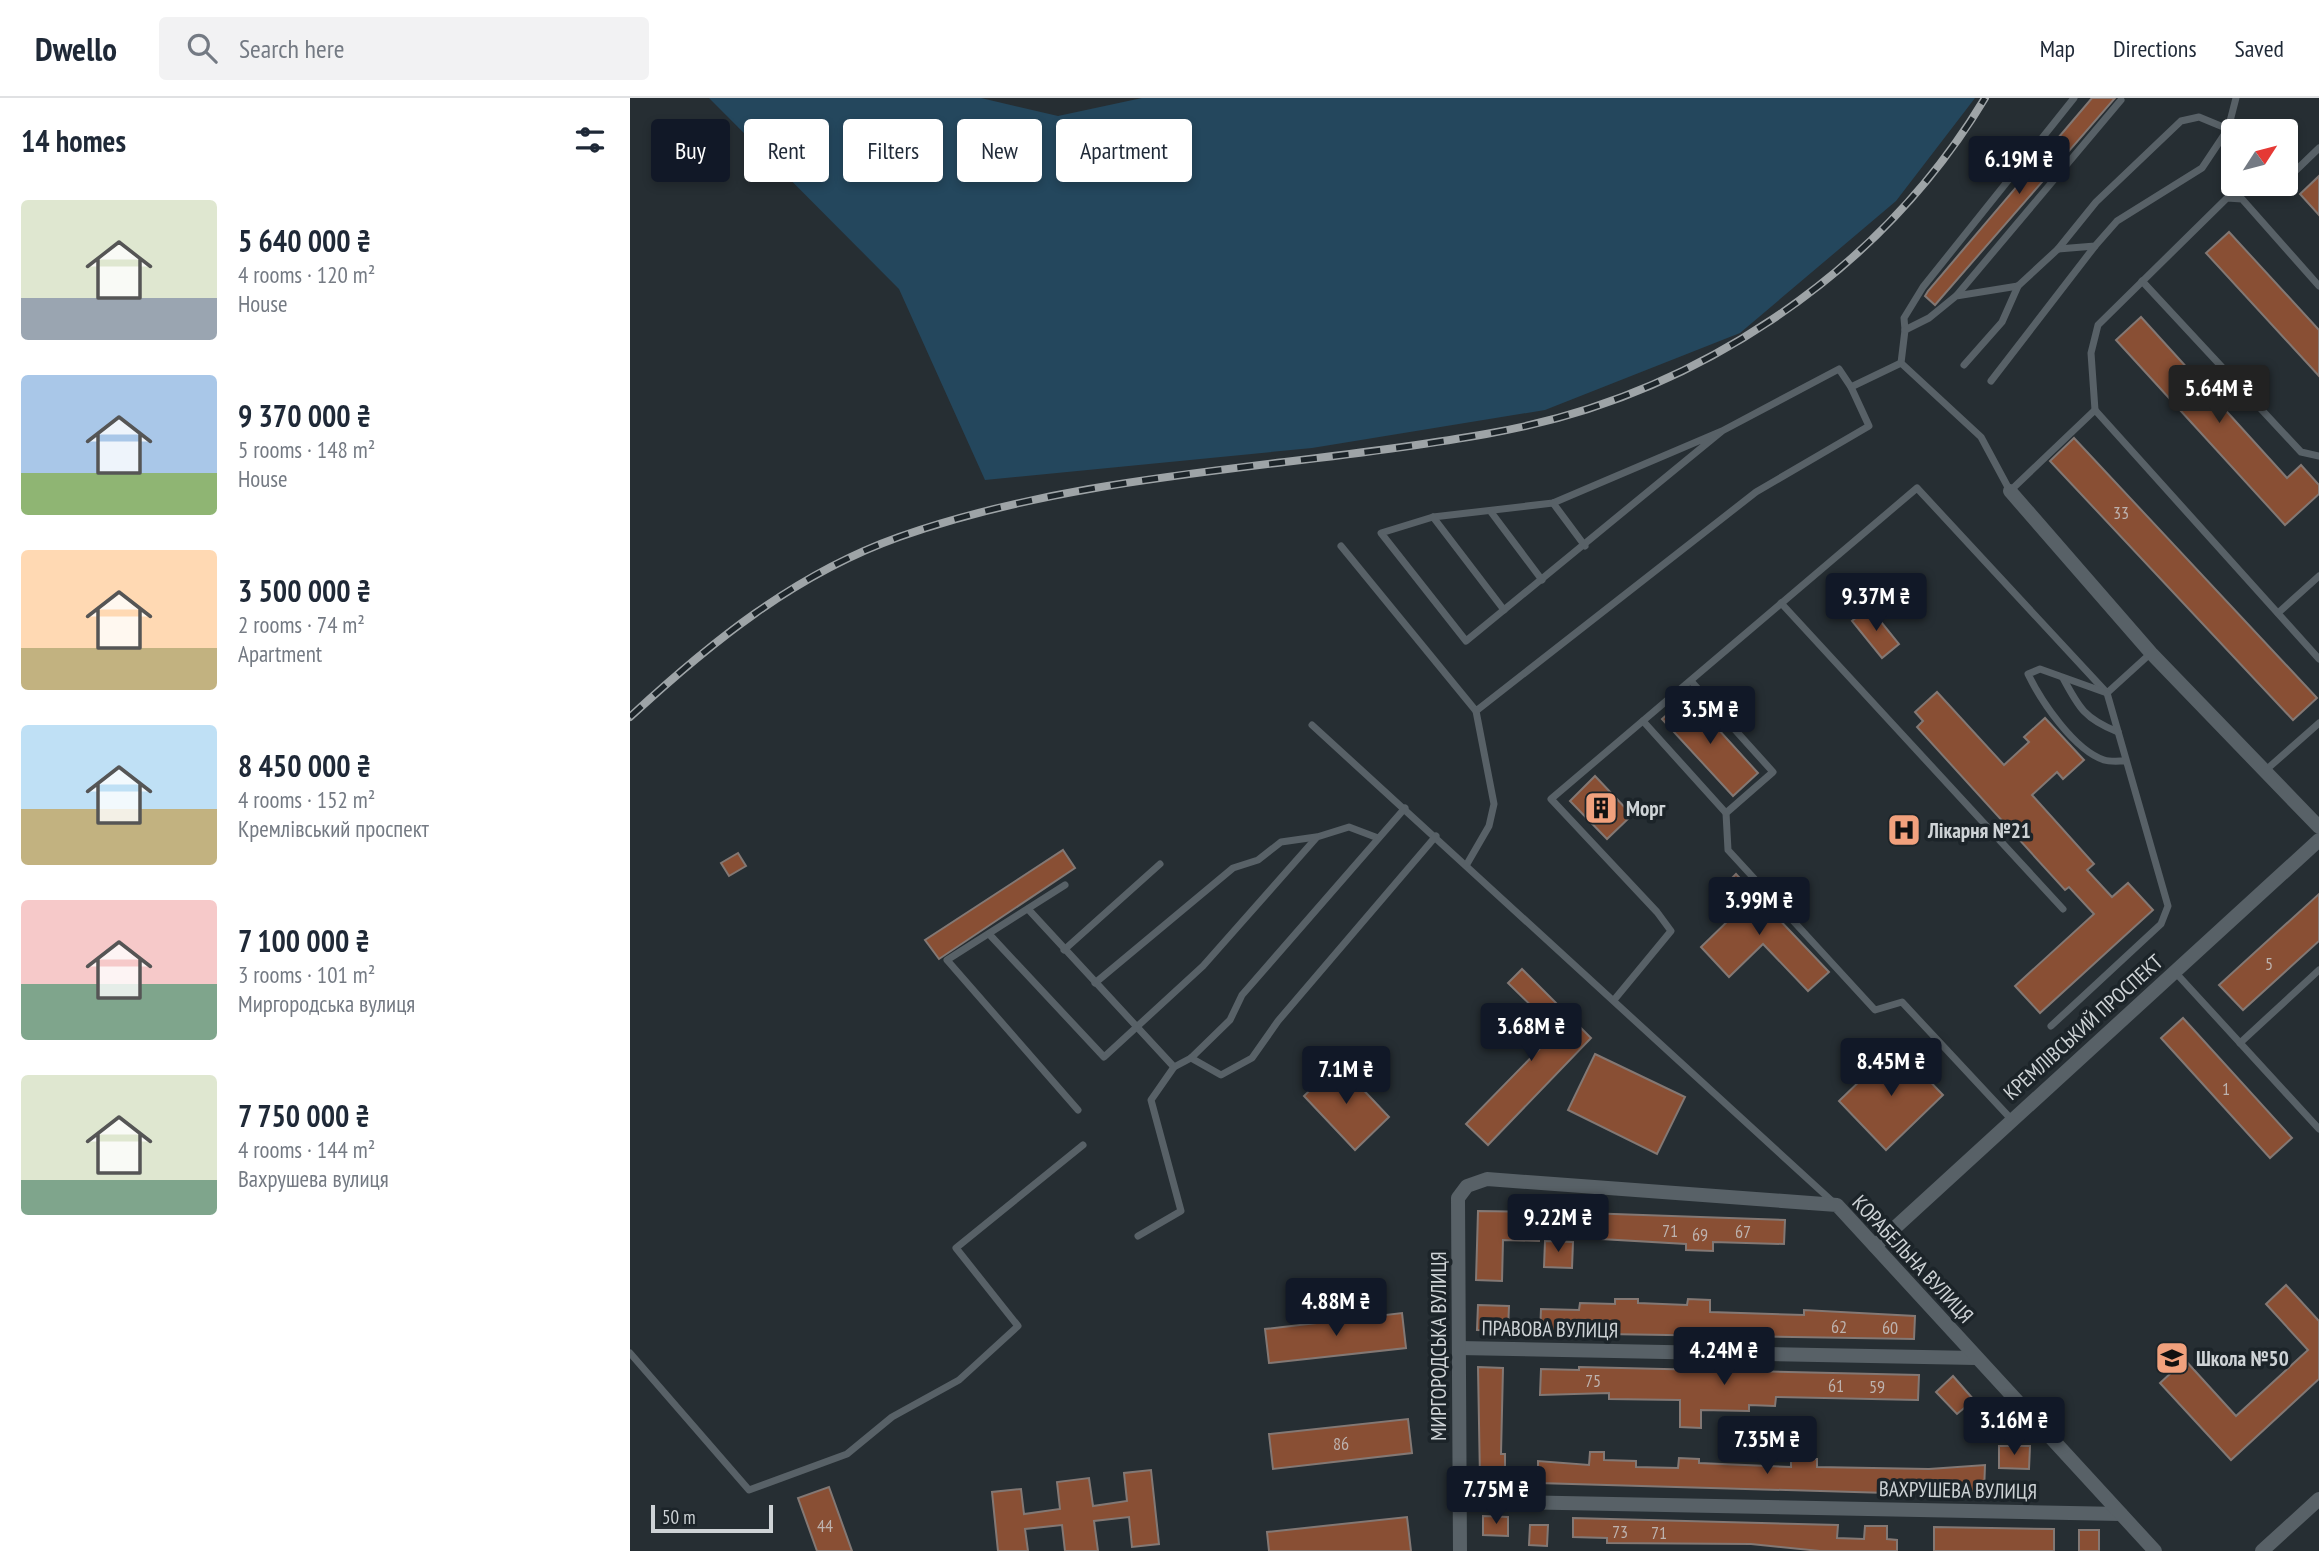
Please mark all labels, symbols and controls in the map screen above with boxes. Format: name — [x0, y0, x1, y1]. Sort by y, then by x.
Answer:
search box — [159, 17, 649, 80]
text: Dwello — [35, 27, 117, 70]
icon: search — [183, 29, 221, 67]
text: Search here — [239, 32, 345, 65]
text: Map — [2040, 33, 2075, 64]
text: Directions — [2113, 33, 2197, 64]
text: Saved — [2235, 33, 2284, 64]
chip: Buy — [651, 119, 730, 182]
chip: Rent — [744, 119, 829, 182]
chip: Filters — [843, 119, 943, 182]
chip: New — [957, 119, 1042, 182]
chip: Apartment — [1056, 119, 1192, 182]
north arrow — [2221, 119, 2298, 196]
map controls — [2221, 119, 2298, 196]
text: 14 homes — [21, 121, 126, 160]
icon: filters — [571, 121, 609, 159]
pin: 6.19M ₴ — [1954, 136, 2084, 196]
text: 6.19M ₴ — [1985, 144, 2053, 173]
text: 5 640 000 ₴ — [238, 221, 371, 260]
icon: home — [77, 228, 161, 312]
text: 4 rooms · 120 m² — [238, 260, 375, 289]
text: House — [238, 289, 288, 318]
pin: 5.64M ₴ — [2154, 366, 2284, 425]
text: 5.64M ₴ — [2185, 373, 2253, 402]
text: 9 370 000 ₴ — [238, 396, 371, 435]
icon: home — [77, 403, 161, 487]
text: 5 rooms · 148 m² — [238, 435, 375, 464]
text: House — [238, 464, 288, 493]
house number: 33 — [2113, 501, 2129, 524]
text: 3 500 000 ₴ — [238, 571, 371, 610]
pin: 9.37M ₴ — [1811, 574, 1941, 633]
icon: home — [77, 578, 161, 662]
text: 9.37M ₴ — [1842, 581, 1910, 610]
text: 2 rooms · 74 m² — [238, 610, 365, 639]
text: Apartment — [238, 639, 322, 668]
pin: 3.5M ₴ — [1653, 686, 1767, 746]
text: 3.5M ₴ — [1681, 694, 1739, 723]
text: 8 450 000 ₴ — [238, 746, 371, 785]
icon: home — [77, 753, 161, 837]
text: 4 rooms · 152 m² — [238, 785, 375, 814]
building icon: Морг — [1582, 789, 1620, 827]
place label: Морг — [1626, 795, 1666, 822]
hospital icon: Лікарня №21 — [1885, 811, 1923, 849]
text: Кремлівський проспект — [238, 814, 429, 843]
place label: Лікарня №21 — [1927, 817, 2031, 844]
pin: 3.99M ₴ — [1694, 878, 1824, 937]
text: 3.99M ₴ — [1725, 885, 1793, 914]
text: 7 100 000 ₴ — [238, 921, 370, 960]
icon: home — [77, 928, 161, 1012]
street label: КРЕМЛІВСЬКИЙ ПРОСПЕКТ — [1998, 948, 2169, 1106]
house number: 5 — [2265, 952, 2273, 975]
text: 3 rooms · 101 m² — [238, 960, 375, 989]
text: Миргородська вулиця — [238, 989, 415, 1018]
pin: 3.68M ₴ — [1466, 1004, 1596, 1063]
text: 3.68M ₴ — [1497, 1011, 1565, 1040]
pin: 8.45M ₴ — [1826, 1038, 1956, 1098]
pin: 7.1M ₴ — [1289, 1046, 1403, 1106]
text: 8.45M ₴ — [1857, 1046, 1925, 1075]
text: 7.1M ₴ — [1318, 1054, 1374, 1083]
house number: 1 — [2222, 1077, 2230, 1100]
text: 7 750 000 ₴ — [238, 1096, 370, 1135]
icon: home — [77, 1103, 161, 1187]
text: 4 rooms · 144 m² — [238, 1135, 375, 1164]
text: Вахрушева вулиця — [238, 1164, 389, 1193]
street label: КОРАБЕЛЬНА ВУЛИЦЯ — [1847, 1189, 1979, 1329]
pin: 9.22M ₴ — [1493, 1194, 1623, 1254]
text: 9.22M ₴ — [1524, 1202, 1592, 1231]
house number: 71 — [1662, 1219, 1678, 1242]
house number: 67 — [1735, 1220, 1751, 1243]
house number: 69 — [1692, 1223, 1708, 1246]
street label: МИРГОРОДСЬКА ВУЛИЦЯ — [1425, 1251, 1452, 1441]
pin: 4.88M ₴ — [1271, 1278, 1401, 1338]
text: 4.88M ₴ — [1302, 1286, 1370, 1315]
street label: ПРАВОВА ВУЛИЦЯ — [1481, 1314, 1619, 1344]
house number: 62 — [1831, 1315, 1847, 1338]
house number: 60 — [1882, 1316, 1898, 1339]
pin: 4.24M ₴ — [1659, 1328, 1789, 1387]
text: 4.24M ₴ — [1690, 1335, 1758, 1364]
school or university icon: Школа №50 — [2153, 1339, 2191, 1377]
place label: Школа №50 — [2196, 1345, 2289, 1372]
house number: 75 — [1585, 1369, 1601, 1392]
house number: 61 — [1828, 1374, 1844, 1397]
house number: 59 — [1869, 1375, 1885, 1398]
pin: 3.16M ₴ — [1949, 1398, 2079, 1457]
text: 3.16M ₴ — [1980, 1405, 2048, 1434]
pin: 7.35M ₴ — [1702, 1416, 1832, 1476]
text: 7.35M ₴ — [1734, 1424, 1800, 1453]
house number: 86 — [1333, 1432, 1349, 1455]
pin: 7.75M ₴ — [1431, 1466, 1561, 1526]
text: 7.75M ₴ — [1463, 1474, 1529, 1503]
street label: ВАХРУШЕВА ВУЛИЦЯ — [1879, 1475, 2037, 1505]
scale bar — [651, 1502, 774, 1534]
text: 50 m — [662, 1505, 696, 1529]
house number: 44 — [817, 1514, 833, 1537]
house number: 73 — [1612, 1520, 1628, 1543]
house number: 71 — [1651, 1521, 1667, 1544]

